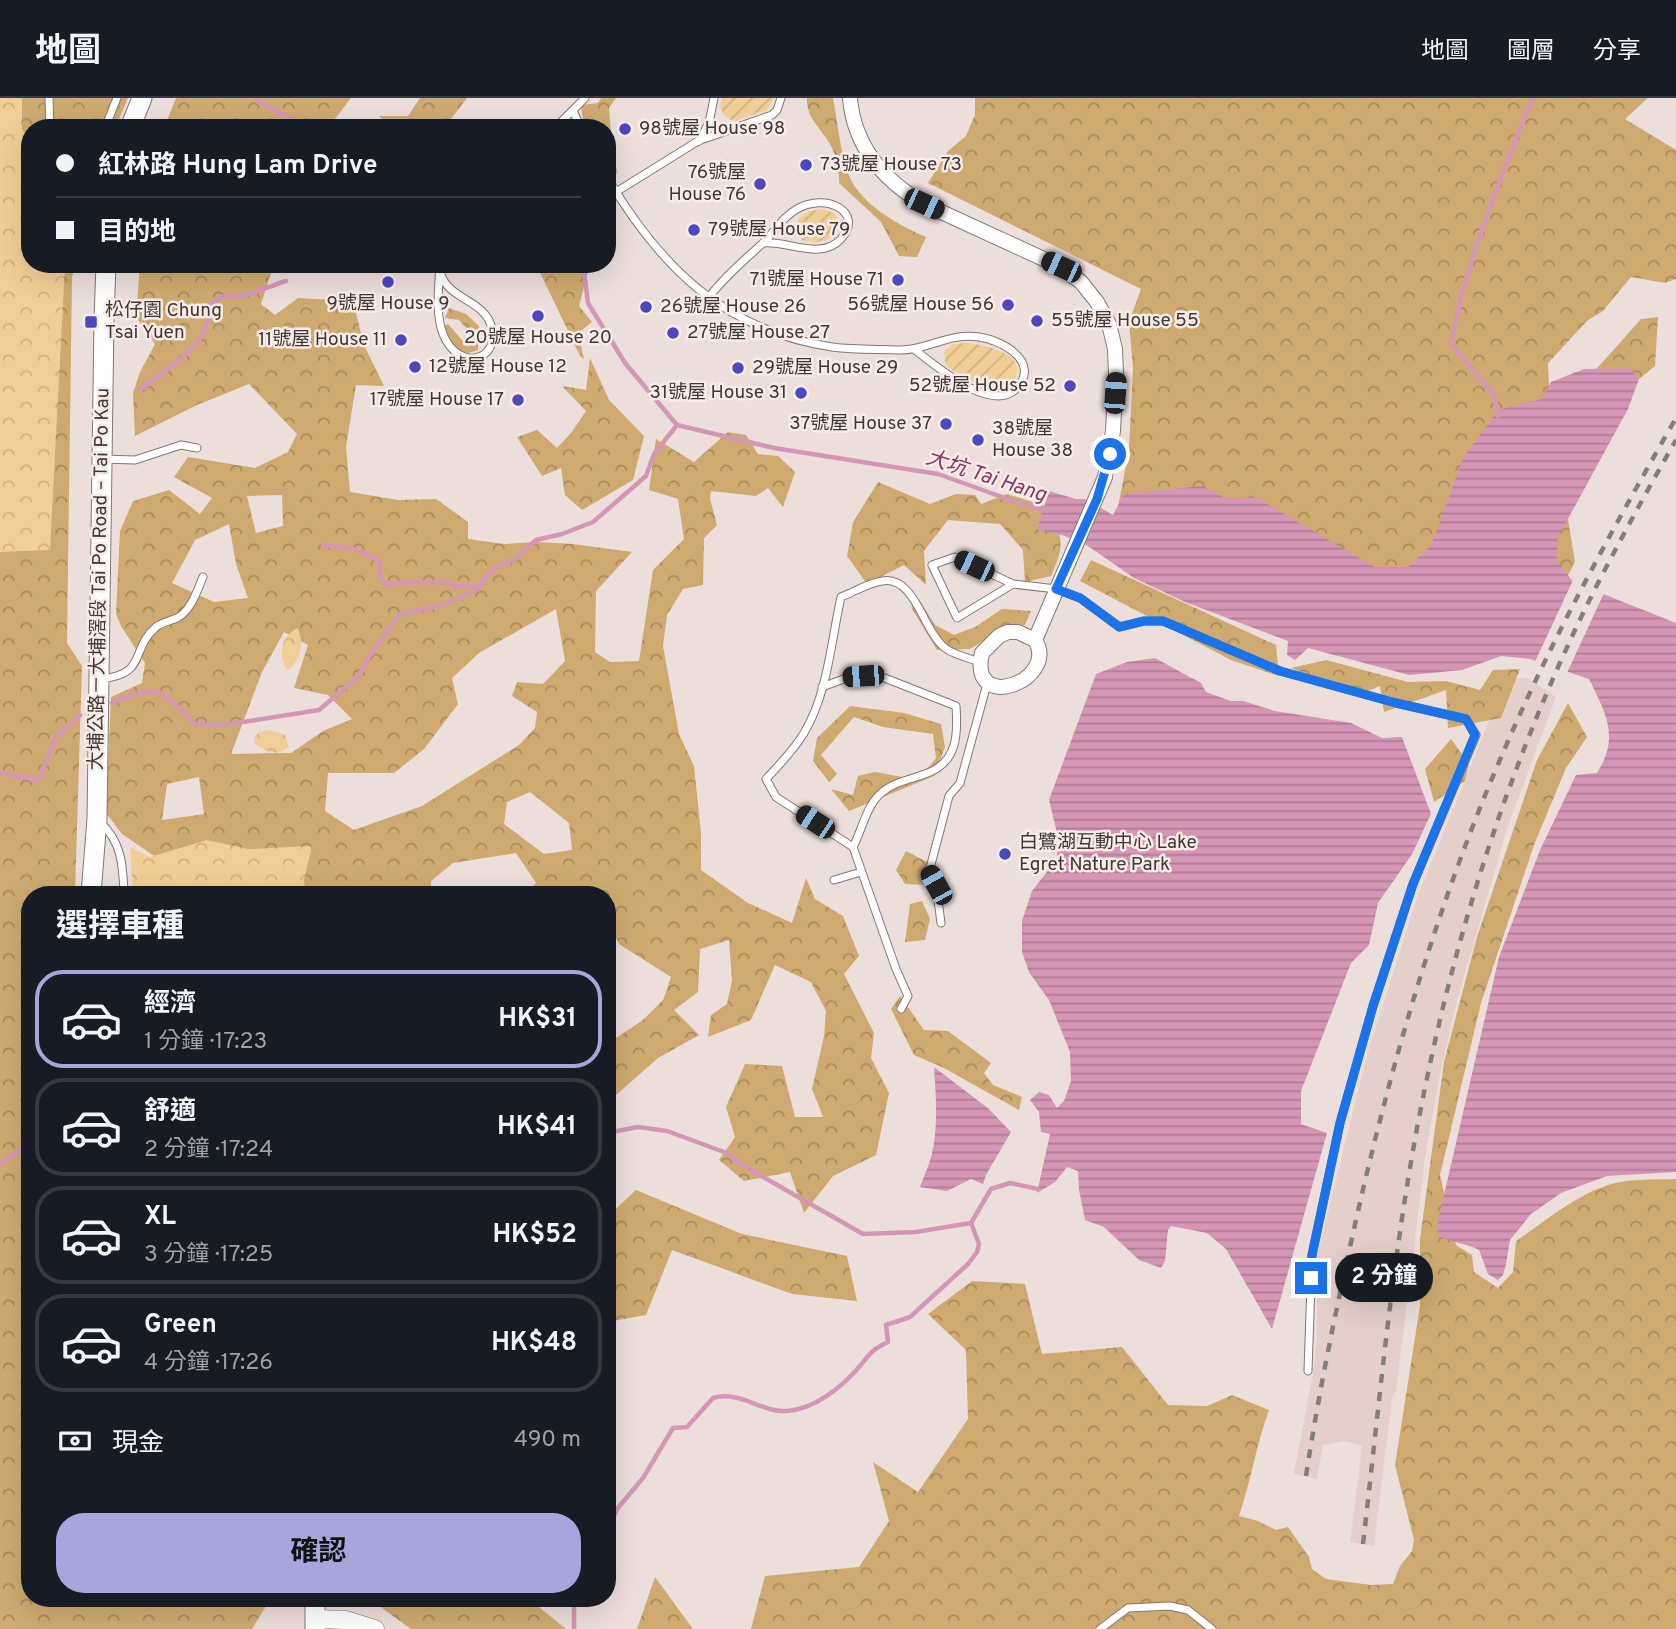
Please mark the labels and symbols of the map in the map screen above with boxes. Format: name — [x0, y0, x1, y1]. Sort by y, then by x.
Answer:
place label: 98號屋 House 98 — [639, 117, 785, 141]
marker: 98號屋 House 98 — [617, 121, 633, 137]
place label: 73號屋 House 73 — [820, 153, 962, 177]
marker: 73號屋 House 73 — [798, 157, 814, 173]
place label: 76號屋 House 76 — [668, 161, 746, 207]
marker: 76號屋 House 76 — [752, 176, 768, 192]
car — [901, 186, 948, 222]
place label: 79號屋 House 79 — [708, 218, 850, 242]
marker: 79號屋 House 79 — [686, 222, 702, 238]
car — [1038, 249, 1085, 285]
place label: 71號屋 House 71 — [750, 268, 884, 292]
marker: 71號屋 House 71 — [890, 272, 906, 288]
marker: 9號屋 House 9 — [380, 274, 396, 290]
place label: 9號屋 House 9 — [326, 292, 450, 316]
place label: 56號屋 House 56 — [847, 293, 994, 317]
place label: 26號屋 House 26 — [660, 295, 806, 319]
marker: 56號屋 House 56 — [1000, 297, 1016, 313]
place label: 松仔園 Chung Tsai Yuen — [105, 299, 222, 345]
marker: 26號屋 House 26 — [638, 299, 654, 315]
marker: 20號屋 House 20 — [530, 308, 546, 324]
place label: 55號屋 House 55 — [1051, 309, 1199, 333]
marker: 55號屋 House 55 — [1029, 313, 1045, 329]
marker: 松仔園 Chung Tsai Yuen — [83, 314, 99, 330]
place label: 27號屋 House 27 — [687, 321, 830, 345]
marker: 27號屋 House 27 — [665, 325, 681, 341]
place label: 20號屋 House 20 — [464, 326, 612, 350]
place label: 11號屋 House 11 — [258, 328, 387, 352]
marker: 11號屋 House 11 — [393, 332, 409, 348]
place label: 12號屋 House 12 — [429, 355, 567, 379]
place label: 29號屋 House 29 — [752, 356, 898, 380]
marker: 12號屋 House 12 — [407, 359, 423, 375]
marker: 29號屋 House 29 — [730, 360, 746, 376]
car — [1104, 371, 1127, 415]
place label: 52號屋 House 52 — [909, 374, 1056, 398]
marker: 52號屋 House 52 — [1062, 378, 1078, 394]
place label: 31號屋 House 31 — [650, 381, 787, 405]
marker: 31號屋 House 31 — [793, 385, 809, 401]
street label: 大埔公路－大埔滘段 Tai Po Road – Tai Po Kau — [85, 387, 115, 771]
place label: 17號屋 House 17 — [370, 388, 504, 412]
marker: 17號屋 House 17 — [510, 392, 526, 408]
place label: 37號屋 House 37 — [789, 412, 932, 436]
marker: 37號屋 House 37 — [938, 416, 954, 432]
place label: 38號屋 House 38 — [992, 417, 1073, 463]
marker: 38號屋 House 38 — [970, 432, 986, 448]
route start — [1094, 438, 1126, 470]
water label: 大坑 Tai Hang — [922, 445, 1050, 509]
car — [951, 548, 998, 584]
car — [842, 664, 885, 688]
car — [792, 802, 839, 842]
place label: 白鷺湖互動中心 Lake Egret Nature Park — [1019, 831, 1197, 877]
marker: 白鷺湖互動中心 Lake Egret Nature Park — [997, 846, 1013, 862]
car — [917, 862, 956, 908]
callout: 2 分鐘 — [1336, 1254, 1434, 1302]
route end — [1295, 1262, 1327, 1294]

